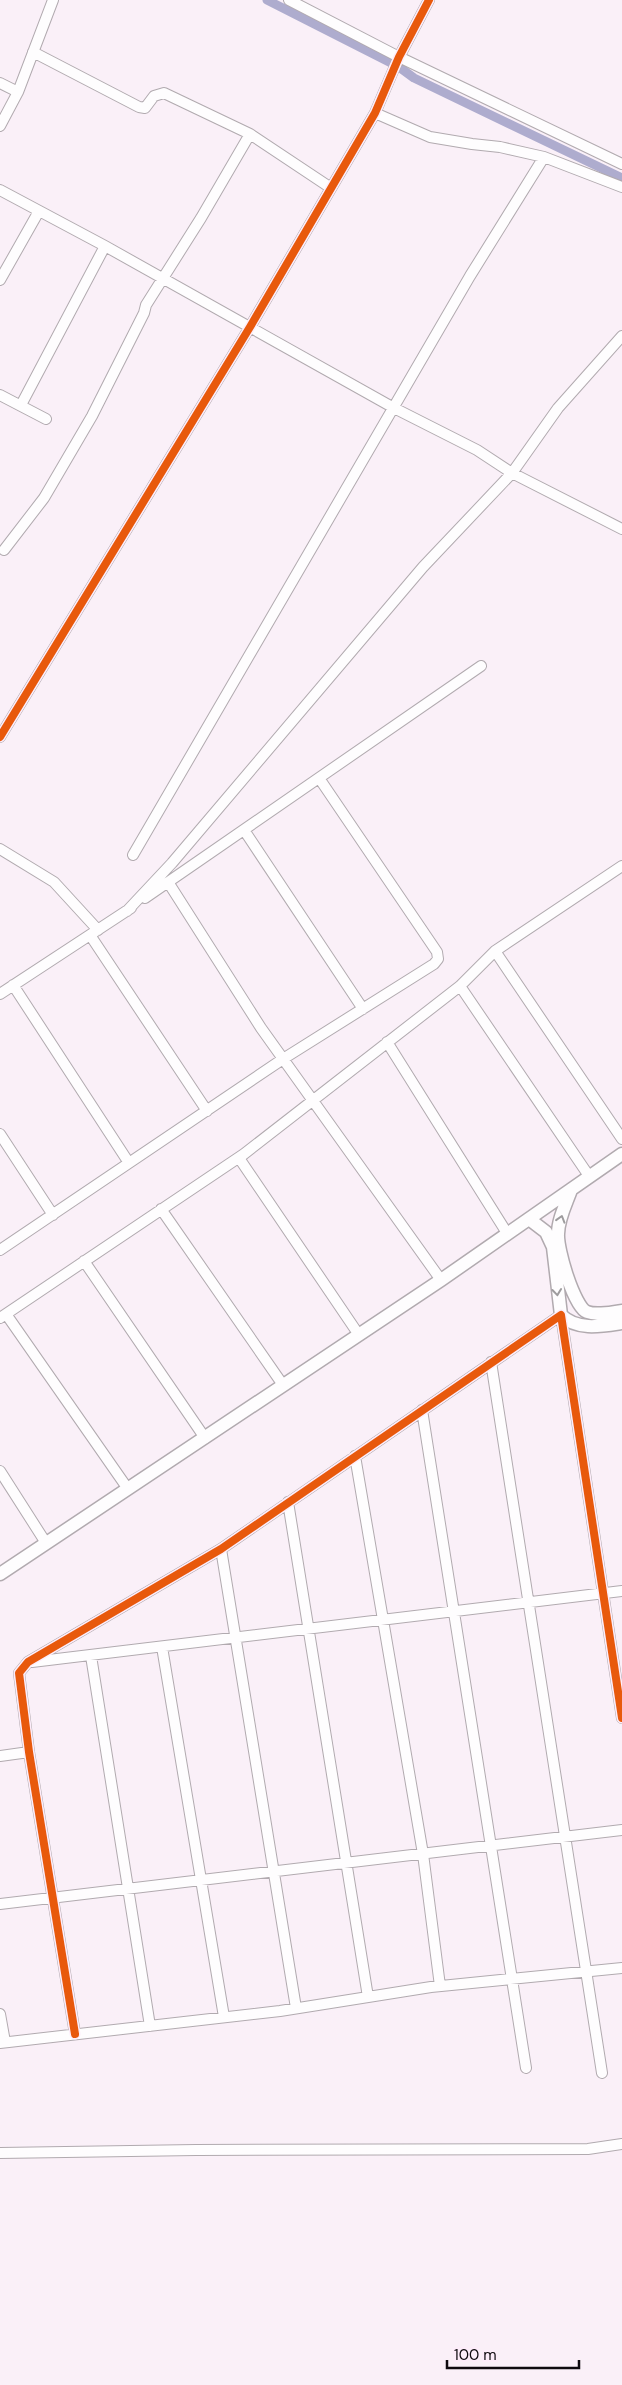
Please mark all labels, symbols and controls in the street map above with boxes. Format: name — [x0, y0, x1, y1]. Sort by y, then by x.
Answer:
one-way arrow — [556, 1215, 566, 1224]
one-way arrow — [552, 1288, 563, 1296]
scale bar — [447, 2338, 580, 2370]
text: 100 m — [454, 2345, 497, 2365]

